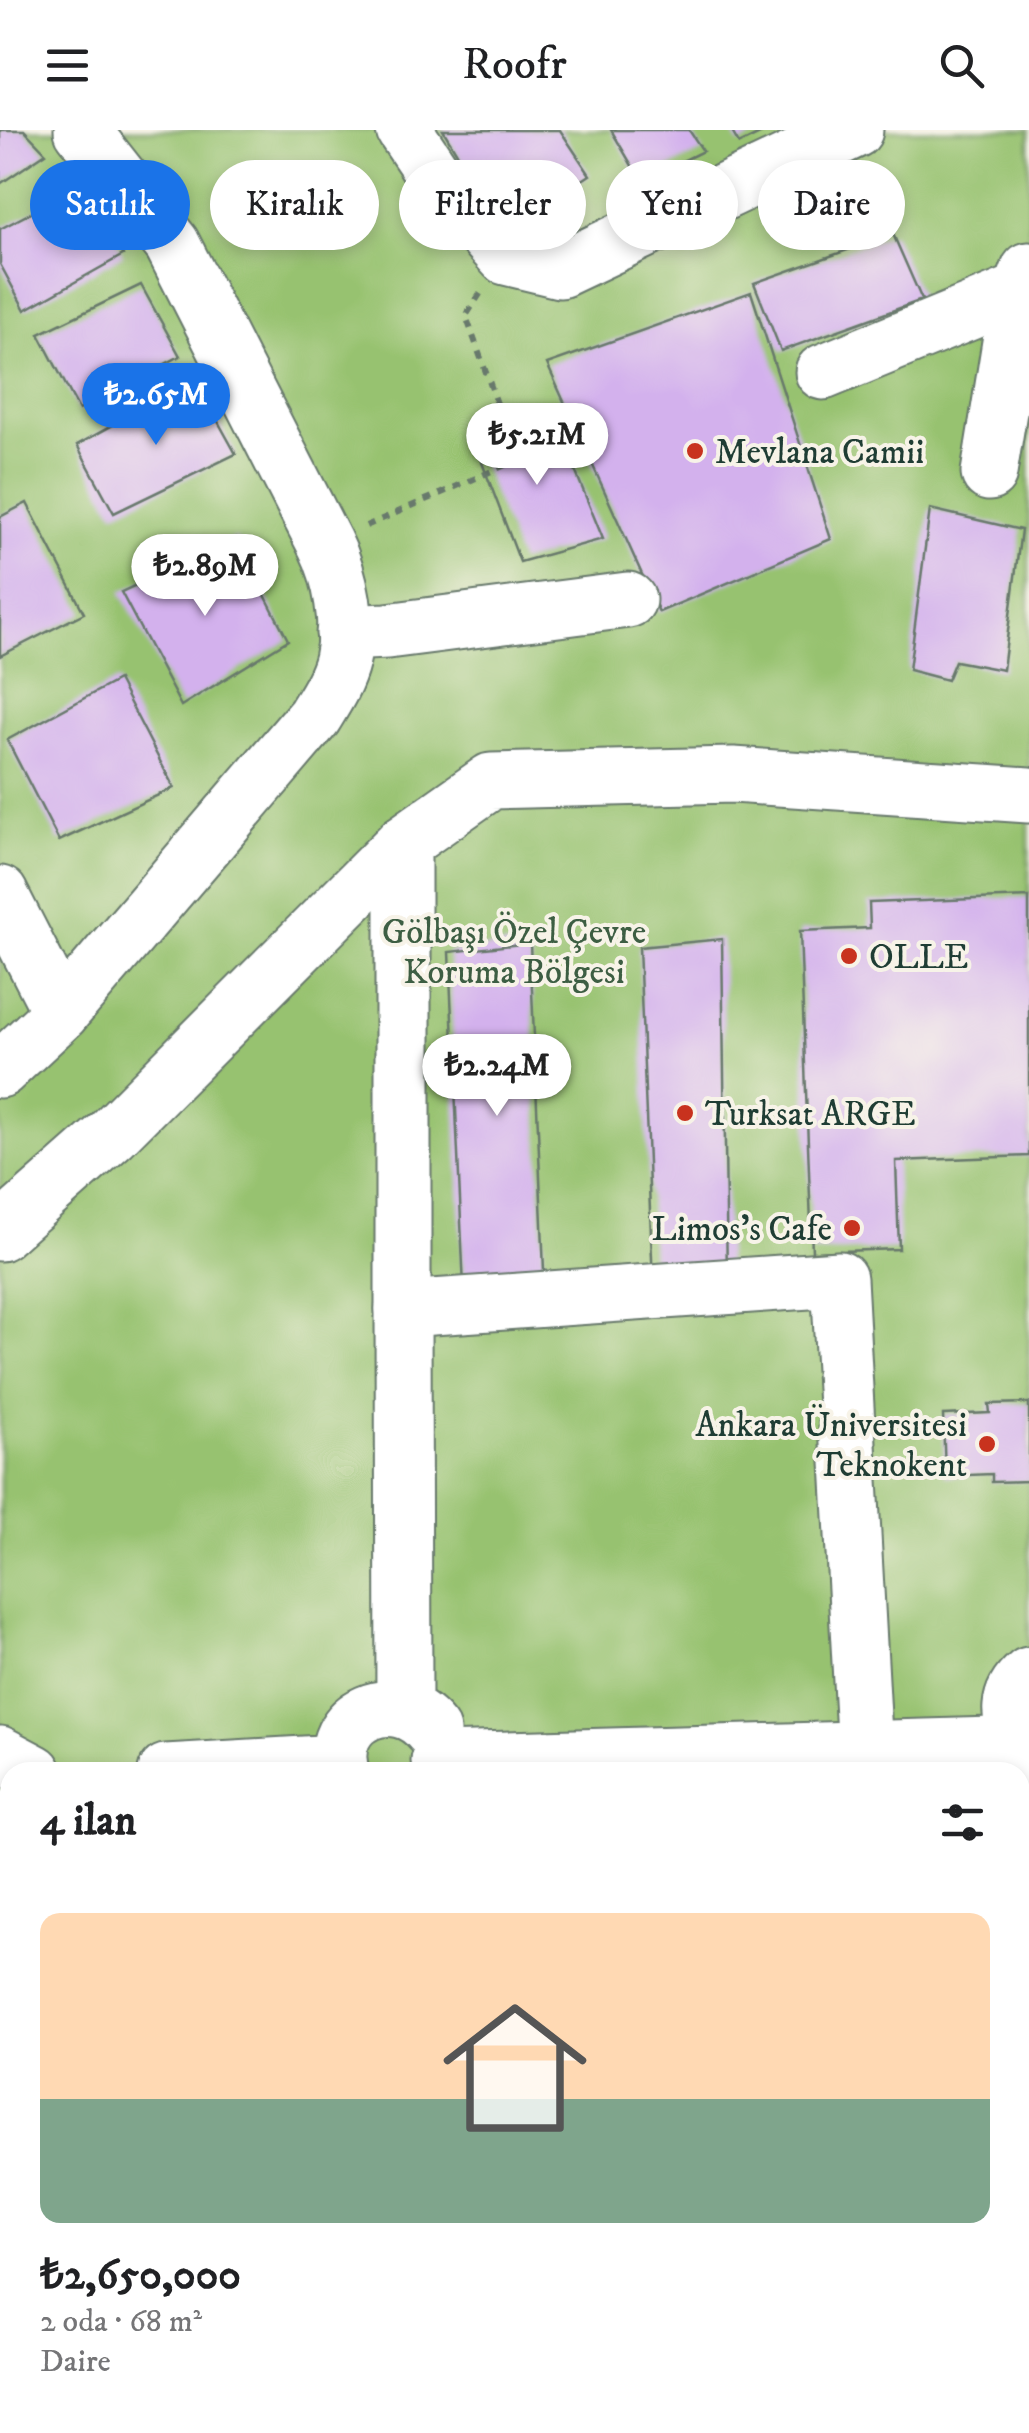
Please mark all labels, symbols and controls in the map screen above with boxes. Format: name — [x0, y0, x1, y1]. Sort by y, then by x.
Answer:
text: Roofr — [462, 37, 567, 93]
icon: menu — [40, 38, 95, 93]
icon: search — [934, 38, 989, 93]
chip: Satılık — [30, 160, 190, 250]
chip: Kiralık — [210, 160, 379, 250]
chip: Filtreler — [399, 160, 586, 250]
chip: Yeni — [606, 160, 738, 250]
chip: Daire — [758, 160, 905, 250]
pin: ₺2.65M — [75, 363, 237, 448]
text: ₺2.65M — [104, 375, 208, 415]
pin: ₺5.21M — [456, 403, 618, 488]
text: ₺5.21M — [488, 415, 586, 455]
place label: Mevlana Camii — [715, 431, 924, 475]
marker: Mevlana Camii — [684, 440, 706, 462]
pin: ₺2.89M — [124, 534, 286, 619]
text: ₺2.89M — [153, 546, 257, 586]
park label: Gölbaşı Özel Çevre Koruma Bölgesi — [382, 911, 646, 995]
place label: OLLE — [869, 936, 969, 980]
marker: OLLE — [838, 945, 860, 967]
pin: ₺2.24M — [416, 1034, 578, 1119]
text: ₺2.24M — [444, 1046, 550, 1086]
place label: Turksat ARGE — [705, 1093, 916, 1137]
marker: Turksat ARGE — [674, 1102, 696, 1124]
place label: Limos's Cafe — [652, 1208, 832, 1252]
marker: Limos's Cafe — [841, 1217, 863, 1239]
place label: Ankara Üniversitesi Teknokent — [695, 1404, 967, 1488]
marker: Ankara Üniversitesi Teknokent — [976, 1433, 998, 1455]
icon: filters — [935, 1795, 990, 1850]
text: 4 ilan — [40, 1796, 136, 1848]
icon: home — [425, 1978, 605, 2158]
text: ₺2,650,000 — [40, 2250, 241, 2302]
text: 2 oda · 68 m² — [40, 2302, 202, 2342]
text: Daire — [40, 2342, 111, 2382]

